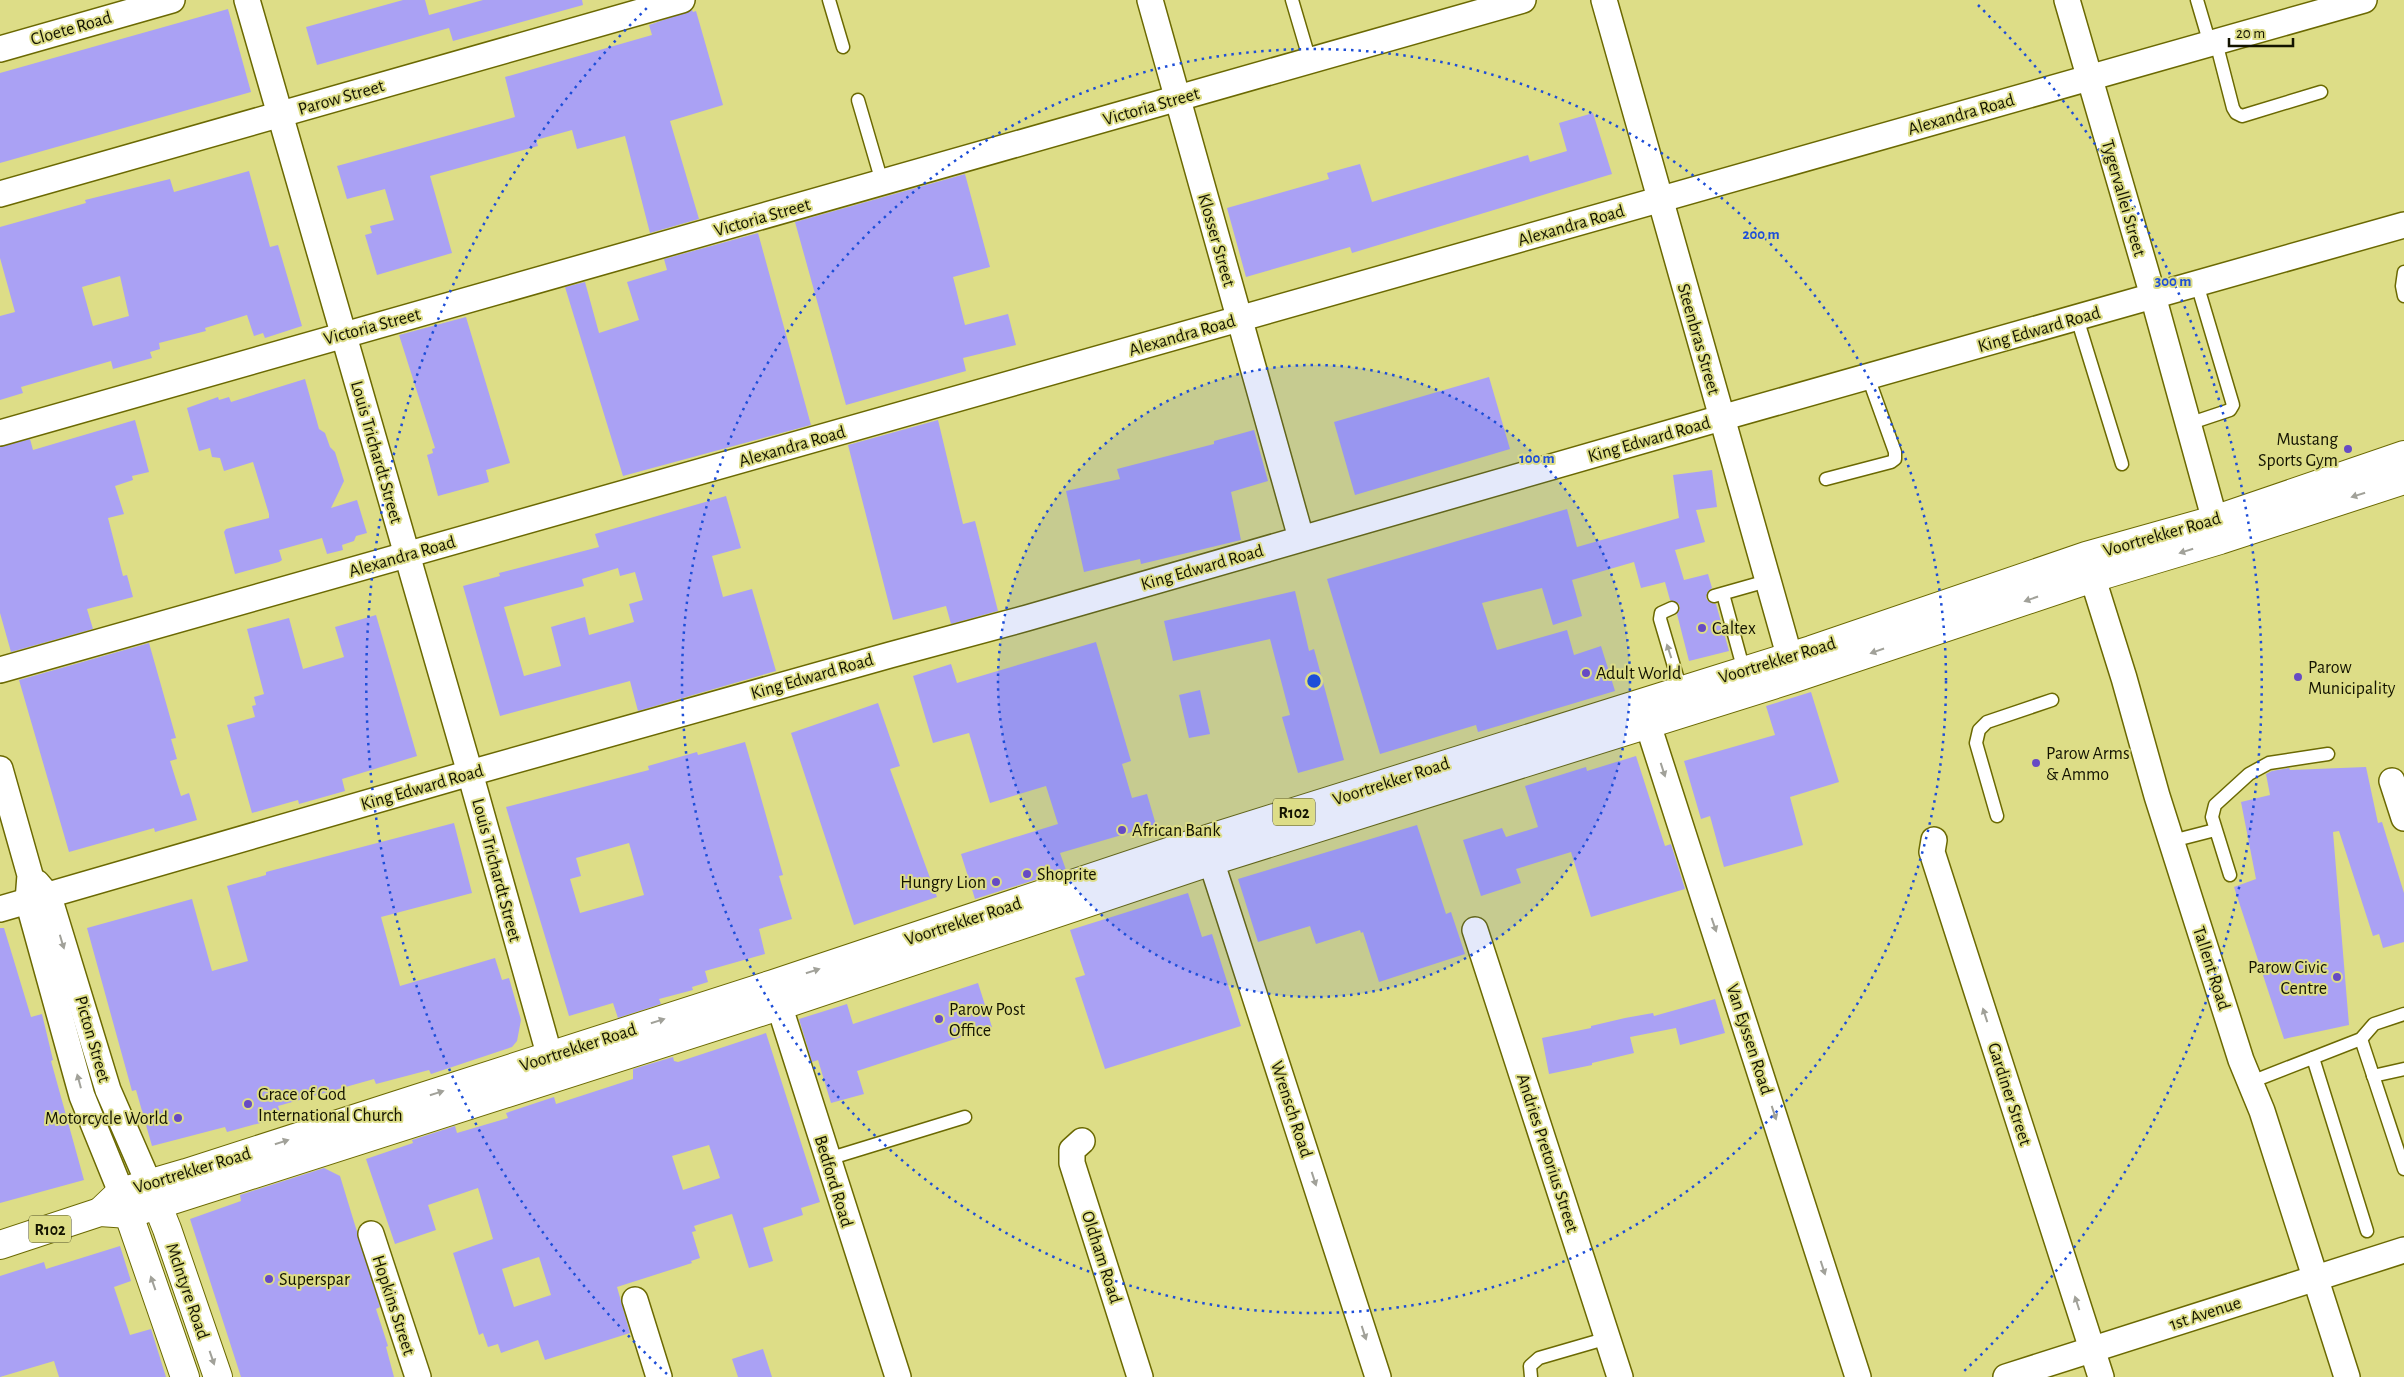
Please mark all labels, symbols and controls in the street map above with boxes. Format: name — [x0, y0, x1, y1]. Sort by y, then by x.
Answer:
street label: Cloete Road — [29, 9, 114, 49]
scale bar — [2229, 15, 2293, 47]
text: 20 m — [2236, 26, 2265, 41]
street label: Parow Street — [296, 77, 387, 119]
street label: Victoria Street — [1101, 85, 1202, 129]
street label: Alexandra Road — [1906, 91, 2017, 139]
street label: Tygervallei Street — [2098, 138, 2148, 259]
street label: Klosser Street — [1194, 192, 1238, 289]
street label: Victoria Street — [712, 196, 813, 240]
street label: Alexandra Road — [1516, 202, 1627, 250]
text: 200 m — [1742, 227, 1780, 242]
text: 300 m — [2155, 274, 2191, 289]
street label: Steenbras Street — [1674, 282, 1723, 397]
street label: King Edward Road — [1976, 304, 2103, 356]
street label: Victoria Street — [322, 305, 423, 349]
street label: Alexandra Road — [1127, 312, 1238, 360]
street label: Louis Trichardt Street — [347, 379, 405, 526]
street label: King Edward Road — [1586, 414, 1713, 466]
street label: Alexandra Road — [737, 423, 848, 471]
place label: Mustang Sports Gym — [2258, 431, 2338, 470]
marker: Mustang Sports Gym — [2342, 443, 2354, 455]
text: 100 m — [1519, 451, 1555, 466]
one-way arrow — [2350, 492, 2365, 500]
street label: Voortrekker Road — [2101, 510, 2223, 560]
street label: Alexandra Road — [347, 533, 458, 581]
street label: King Edward Road — [1139, 542, 1266, 594]
one-way arrow — [2179, 548, 2194, 555]
one-way arrow — [2024, 596, 2039, 603]
place label: Caltex — [1712, 620, 1756, 638]
marker: Caltex — [1696, 622, 1708, 634]
street label: Voortrekker Road — [1717, 635, 1838, 687]
one-way arrow — [1665, 644, 1673, 659]
one-way arrow — [1870, 647, 1885, 655]
street label: King Edward Road — [749, 651, 876, 703]
place label: Parow Municipality — [2308, 659, 2396, 698]
place label: Adult World — [1596, 665, 1681, 683]
marker: Adult World — [1580, 667, 1592, 679]
marker: Parow Municipality — [2292, 671, 2304, 683]
centre of rings — [1305, 672, 1323, 690]
place label: Parow Arms & Ammo — [2046, 745, 2130, 784]
street label: Voortrekker Road — [1331, 755, 1452, 809]
marker: Parow Arms & Ammo — [2030, 757, 2042, 769]
street label: King Edward Road — [359, 762, 486, 814]
one-way arrow — [1659, 763, 1667, 778]
street label: Louis Trichardt Street — [468, 797, 524, 944]
road number: R102 — [1273, 799, 1315, 826]
place label: African Bank — [1132, 822, 1221, 840]
marker: African Bank — [1116, 824, 1128, 836]
place label: Shoprite — [1037, 866, 1096, 884]
marker: Shoprite — [1021, 868, 1033, 880]
place label: Hungry Lion — [900, 874, 986, 892]
marker: Hungry Lion — [990, 876, 1002, 888]
street label: Voortrekker Road — [903, 895, 1024, 949]
one-way arrow — [1710, 917, 1718, 932]
street label: Tallent Road — [2189, 924, 2233, 1012]
one-way arrow — [59, 935, 67, 950]
place label: Parow Civic Centre — [2248, 959, 2327, 998]
one-way arrow — [805, 967, 820, 974]
marker: Parow Civic Centre — [2331, 971, 2343, 983]
street label: Van Eyssen Road — [1723, 982, 1775, 1097]
street label: Picton Street — [71, 994, 113, 1085]
place label: Parow Post Office — [949, 1001, 1026, 1040]
one-way arrow — [1980, 1007, 1988, 1022]
marker: Parow Post Office — [933, 1013, 945, 1025]
one-way arrow — [651, 1017, 666, 1025]
street label: Voortrekker Road — [518, 1021, 639, 1075]
street label: Gardiner Street — [1984, 1041, 2034, 1148]
street label: Wrensch Road — [1267, 1059, 1315, 1160]
street label: Andries Pretorius Street — [1513, 1072, 1581, 1235]
one-way arrow — [74, 1074, 82, 1089]
place label: Grace of God International Church — [258, 1086, 403, 1125]
one-way arrow — [430, 1088, 445, 1096]
marker: Grace of God International Church — [242, 1098, 254, 1110]
one-way arrow — [1770, 1105, 1778, 1120]
place label: Motorcycle World — [45, 1110, 168, 1128]
marker: Motorcycle World — [172, 1112, 184, 1124]
street label: Bedford Road — [811, 1133, 856, 1229]
one-way arrow — [275, 1138, 290, 1146]
street label: Voortrekker Road — [132, 1145, 253, 1197]
one-way arrow — [1311, 1171, 1319, 1186]
street label: Oldham Road — [1078, 1209, 1124, 1306]
road number: R102 — [29, 1216, 71, 1242]
street label: McIntyre Road — [162, 1241, 212, 1342]
street label: Hopkins Street — [368, 1253, 418, 1358]
one-way arrow — [1820, 1260, 1828, 1275]
place label: Superspar — [279, 1271, 350, 1289]
marker: Superspar — [263, 1273, 275, 1285]
one-way arrow — [149, 1276, 156, 1291]
street label: 1st Avenue — [2167, 1294, 2243, 1334]
one-way arrow — [2073, 1295, 2081, 1310]
one-way arrow — [1361, 1326, 1369, 1341]
one-way arrow — [208, 1351, 216, 1366]

